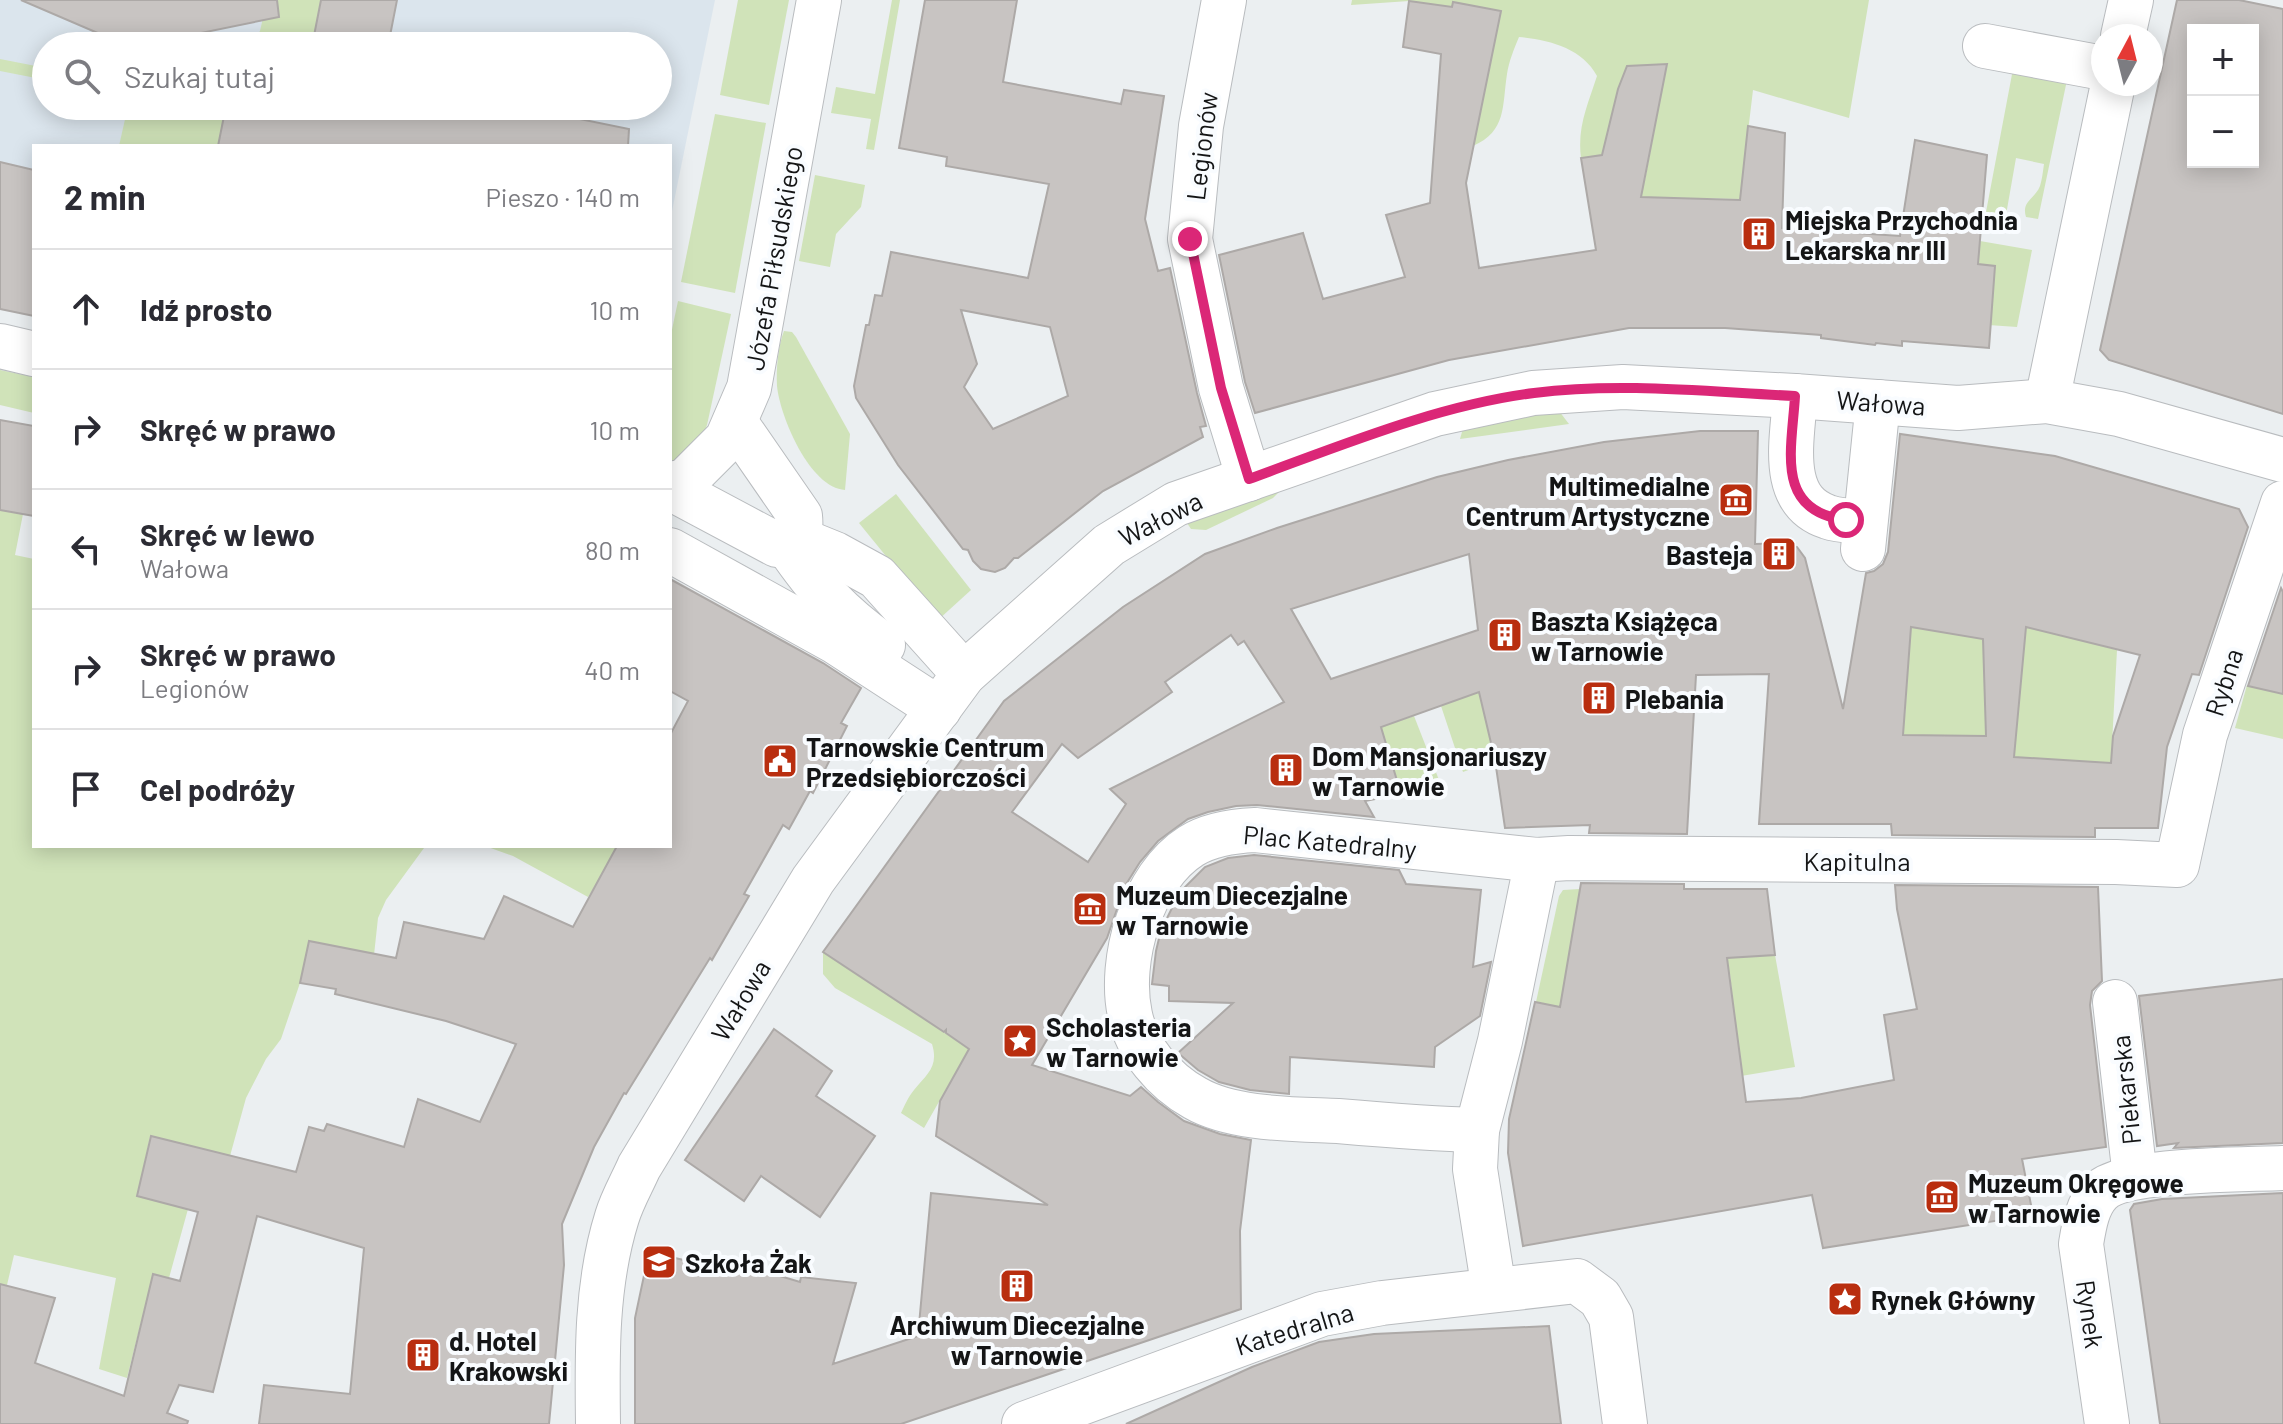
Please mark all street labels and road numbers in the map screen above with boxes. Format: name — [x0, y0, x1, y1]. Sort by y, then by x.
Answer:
street label: Legionów — [1179, 90, 1223, 202]
street label: Józefa Piłsudskiego — [738, 143, 808, 373]
street label: Wałowa — [1835, 383, 1927, 421]
street label: Wałowa — [1113, 484, 1207, 552]
street label: Rybna — [2198, 644, 2248, 720]
street label: Plac Katedralny — [1242, 818, 1418, 864]
street label: Kapitulna — [1804, 845, 1910, 876]
street label: Wałowa — [704, 954, 776, 1046]
street label: Piekarska — [2104, 1034, 2146, 1146]
street label: Rynek — [2071, 1278, 2111, 1350]
street label: Katedralna — [1231, 1295, 1357, 1361]

